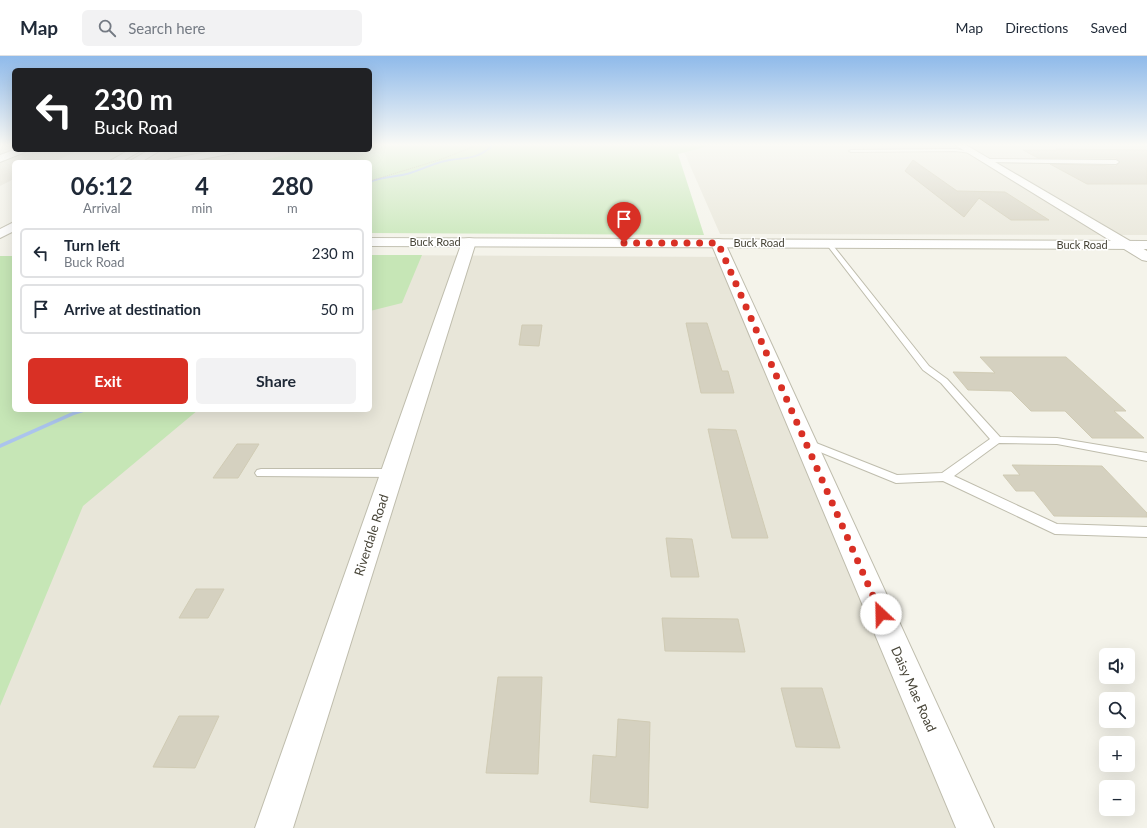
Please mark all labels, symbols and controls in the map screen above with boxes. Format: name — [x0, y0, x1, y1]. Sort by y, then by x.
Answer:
search box — [82, 10, 362, 46]
text: Map — [20, 16, 58, 39]
icon: search — [96, 17, 118, 39]
text: Search here — [128, 19, 206, 37]
text: Map — [956, 19, 983, 36]
text: Directions — [1005, 19, 1068, 36]
text: Saved — [1090, 19, 1127, 36]
text: 230 m — [94, 82, 173, 116]
icon: left — [28, 84, 80, 136]
text: Buck Road — [94, 116, 178, 138]
text: 06:12 — [71, 171, 133, 200]
text: 4 — [195, 171, 209, 200]
text: 280 — [271, 171, 313, 200]
text: Arrival — [83, 200, 120, 216]
text: min — [192, 200, 213, 216]
text: m — [287, 200, 298, 216]
pin — [607, 202, 641, 243]
icon: arrive — [613, 208, 635, 230]
street label: Buck Road — [409, 235, 461, 248]
text: Turn left — [64, 236, 120, 254]
street label: Buck Road — [733, 236, 785, 249]
street label: Buck Road — [1056, 238, 1108, 251]
icon: left — [30, 242, 52, 264]
text: 230 m — [312, 244, 354, 262]
text: Buck Road — [64, 254, 125, 270]
icon: arrive — [30, 298, 52, 320]
text: Arrive at destination — [64, 300, 201, 318]
text: 50 m — [320, 300, 354, 318]
button: Exit — [28, 358, 188, 404]
button: Share — [196, 358, 356, 404]
street label: Riverdale Road — [350, 492, 392, 578]
position arrow — [860, 593, 902, 635]
street label: Daisy Mae Road — [888, 644, 940, 734]
map controls — [1099, 648, 1135, 816]
button: sound — [1099, 648, 1135, 684]
button: search — [1099, 692, 1135, 728]
button: + — [1099, 736, 1135, 772]
button: − — [1099, 780, 1135, 816]

